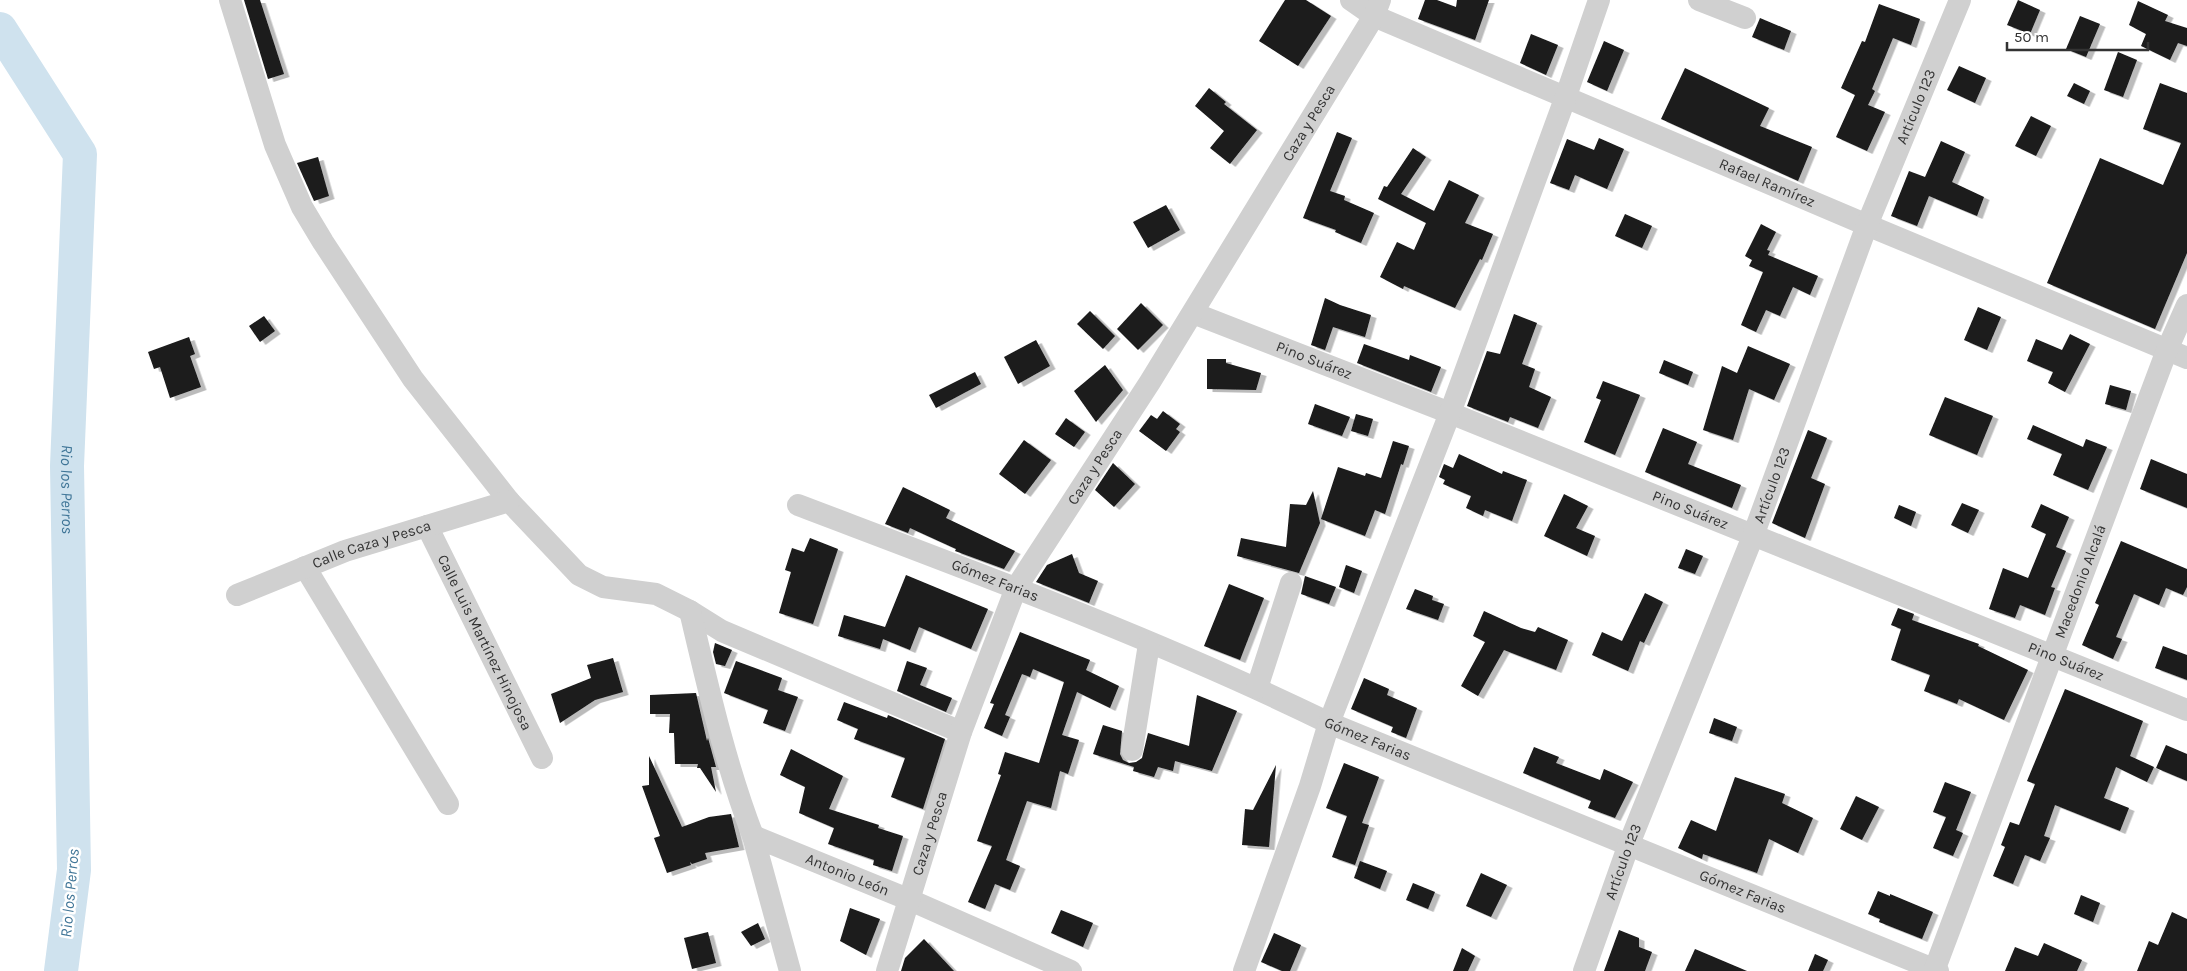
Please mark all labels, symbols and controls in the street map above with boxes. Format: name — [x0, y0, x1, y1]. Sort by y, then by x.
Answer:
scale bar — [2007, 20, 2148, 52]
text: 50 m — [2014, 28, 2049, 46]
street label: Artículo 123 — [1892, 67, 1939, 147]
street label: Caza y Pesca — [1278, 81, 1339, 165]
street label: Rafael Ramírez — [1716, 154, 1818, 211]
street label: Pino Suárez — [1273, 337, 1355, 383]
street label: Caza y Pesca — [1064, 425, 1126, 508]
water label: Rio los Perros — [57, 444, 77, 535]
street label: Artículo 123 — [1750, 445, 1794, 526]
street label: Pino Suárez — [1650, 487, 1731, 533]
street label: Calle Caza y Pesca — [310, 516, 433, 572]
street label: Macedonio Alcalá — [2051, 522, 2110, 641]
street label: Calle Luis Martínez Hinojosa — [434, 552, 536, 733]
street label: Gómez Farias — [949, 555, 1041, 605]
street label: Pino Suárez — [2025, 638, 2107, 685]
street label: Gómez Farias — [1322, 713, 1414, 764]
street label: Caza y Pesca — [908, 789, 951, 878]
street label: Artículo 123 — [1601, 821, 1645, 902]
water label: Rio los Perros — [56, 847, 83, 938]
street label: Antonio León — [803, 849, 892, 900]
street label: Gómez Farias — [1697, 866, 1789, 917]

